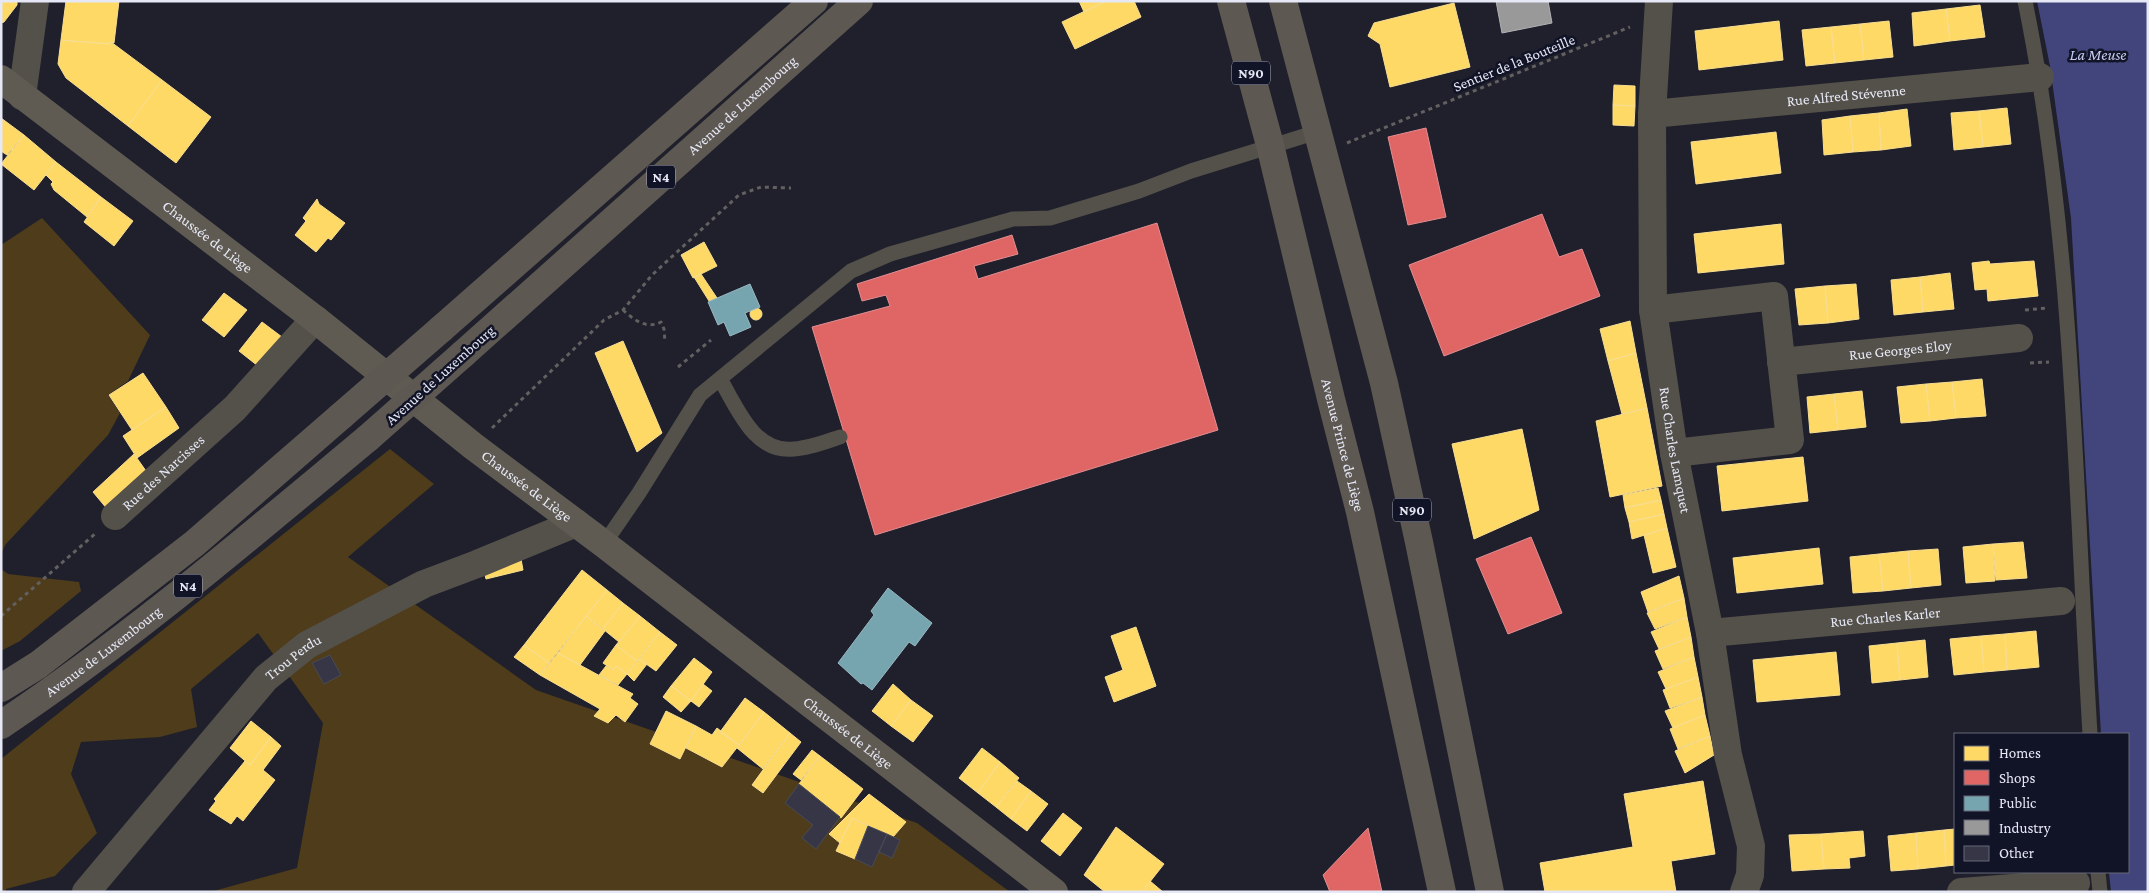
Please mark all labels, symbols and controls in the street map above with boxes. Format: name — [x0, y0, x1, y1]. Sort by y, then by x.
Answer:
street label: Sentier de la Bouteille — [1451, 31, 1578, 95]
water label: La Meuse — [2070, 46, 2126, 63]
street label: Avenue de Luxembourg — [684, 52, 801, 158]
road number: N90 — [1232, 62, 1270, 84]
street label: Rue Alfred Stévenne — [1786, 82, 1907, 109]
road number: N4 — [647, 166, 675, 188]
street label: Chaussée de Liège — [160, 198, 256, 277]
street label: Avenue de Luxembourg — [382, 322, 498, 429]
street label: Rue Georges Eloy — [1848, 337, 1953, 363]
street label: Avenue Prince de Liège — [1318, 377, 1368, 514]
street label: Rue Charles Lamquet — [1656, 386, 1694, 515]
street label: Rue des Narcisses — [119, 431, 208, 514]
street label: Chaussée de Liège — [478, 447, 575, 525]
road number: N90 — [1393, 498, 1431, 522]
road number: N4 — [174, 574, 202, 598]
street label: Avenue de Luxembourg — [42, 603, 165, 700]
street label: Rue Charles Karler — [1830, 604, 1942, 630]
street label: Trou Perdu — [262, 631, 324, 683]
street label: Chaussée de Liège — [800, 693, 896, 773]
legend — [1954, 733, 2129, 873]
text: Homes — [1999, 745, 2041, 761]
text: Shops — [1999, 770, 2035, 787]
text: Public — [1999, 795, 2037, 811]
text: Industry — [1999, 820, 2051, 837]
text: Other — [1999, 845, 2035, 861]

